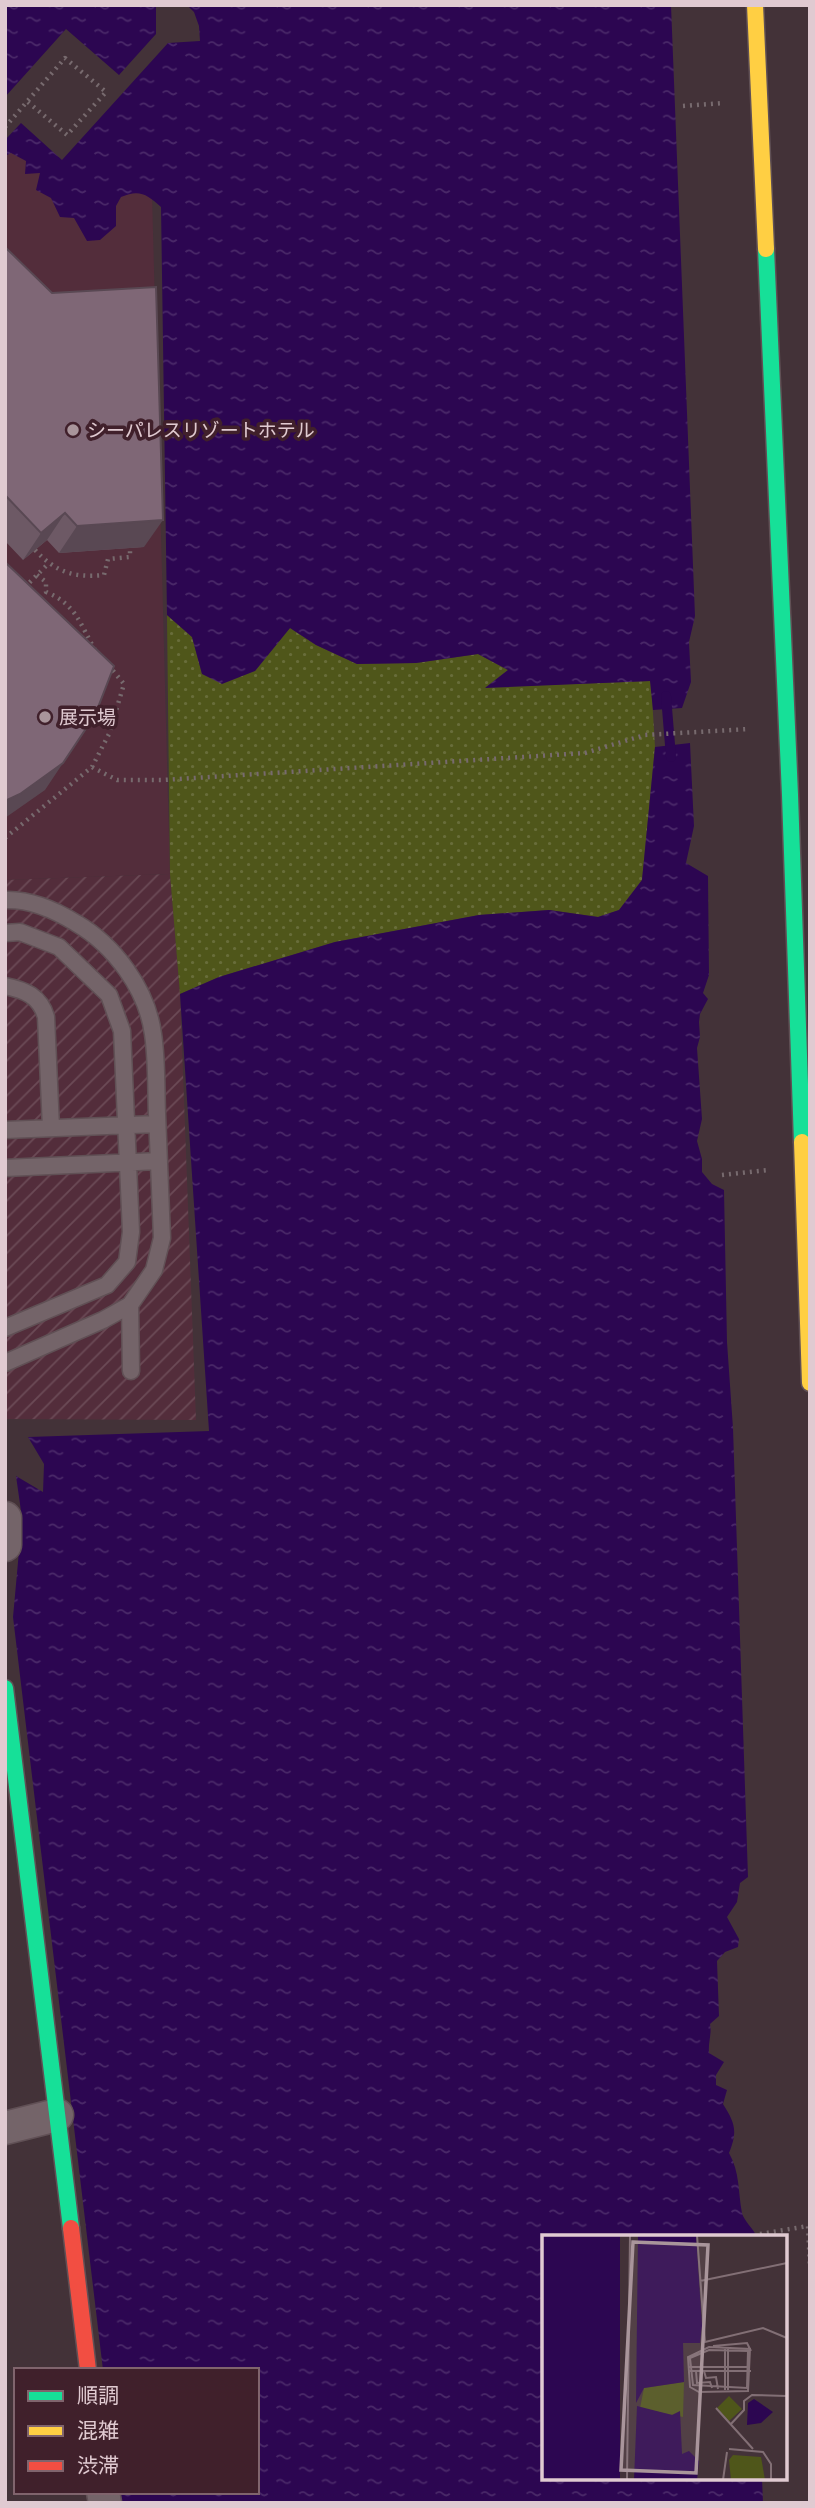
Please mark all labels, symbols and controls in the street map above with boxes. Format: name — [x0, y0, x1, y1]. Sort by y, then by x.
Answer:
place label: シーパレスリゾートホテル — [87, 418, 315, 442]
marker: シーパレスリゾートホテル — [65, 422, 81, 438]
place label: 展示場 — [59, 705, 116, 729]
marker: 展示場 — [37, 709, 53, 725]
inset map — [542, 2235, 787, 2480]
legend — [14, 2368, 259, 2494]
text: 順調 — [77, 2382, 119, 2409]
text: 混雑 — [77, 2417, 119, 2444]
text: 渋滞 — [77, 2452, 119, 2479]

